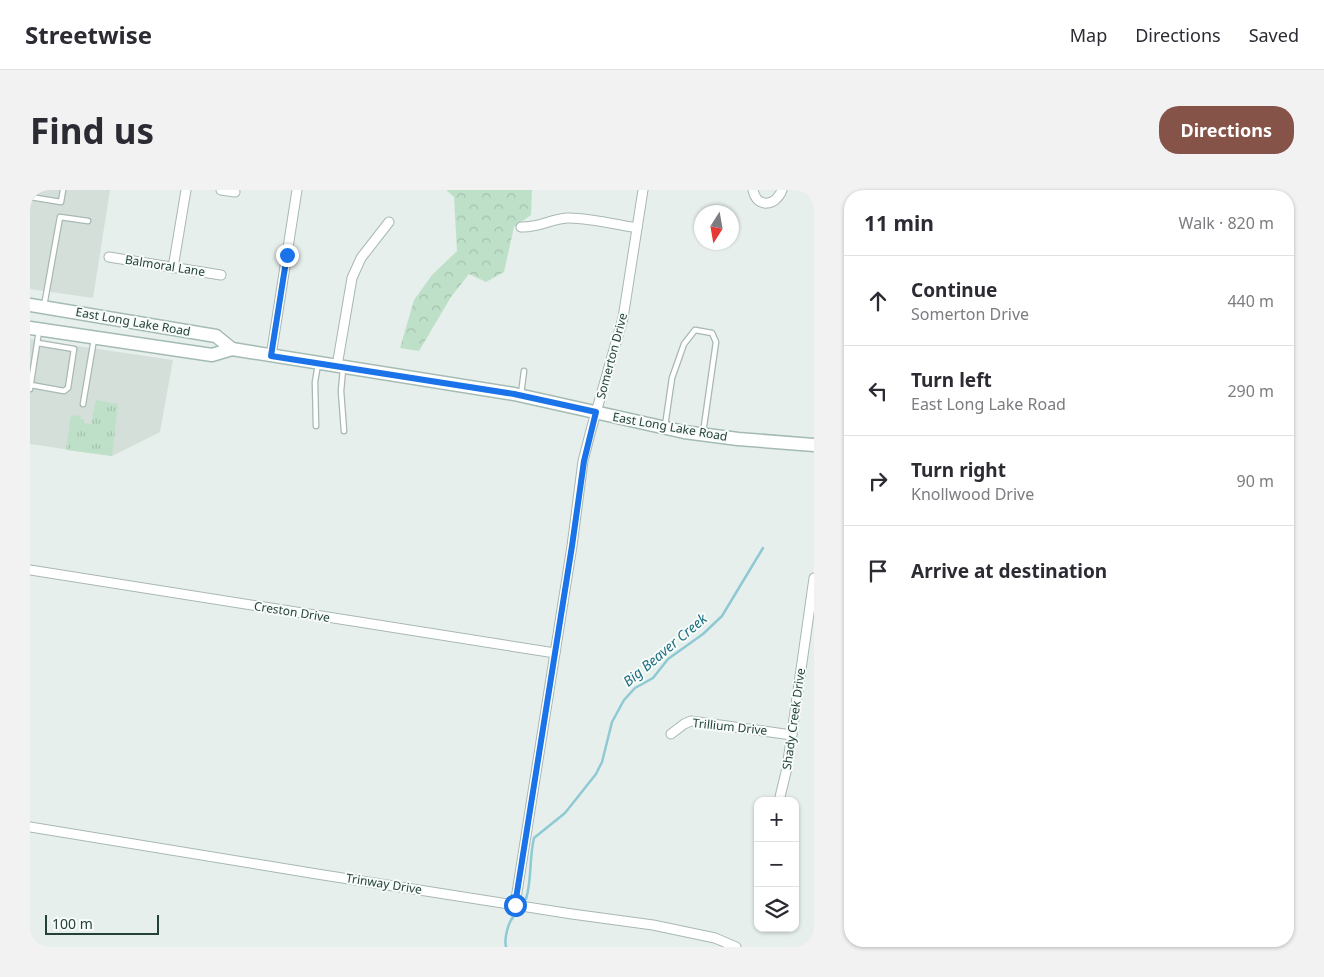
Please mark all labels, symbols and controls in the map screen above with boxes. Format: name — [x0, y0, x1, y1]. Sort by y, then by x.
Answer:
text: Streetwise — [25, 18, 152, 51]
text: Map — [1070, 23, 1107, 47]
text: Directions — [1135, 23, 1221, 47]
text: Saved — [1249, 23, 1299, 47]
button: Directions — [1159, 106, 1294, 154]
text: Find us — [30, 107, 154, 154]
north arrow — [694, 205, 739, 250]
text: 11 min — [864, 209, 934, 237]
text: Walk · 820 m — [1179, 212, 1274, 234]
route end — [276, 244, 299, 267]
street label: Balmoral Lane — [124, 251, 207, 280]
text: Continue — [911, 277, 997, 303]
icon: ahead — [864, 287, 892, 315]
text: 440 m — [1227, 290, 1274, 312]
street label: East Long Lake Road — [74, 303, 192, 340]
text: Somerton Drive — [911, 303, 1029, 325]
street label: Somerton Drive — [592, 311, 631, 401]
text: Turn left — [911, 367, 992, 393]
icon: left — [864, 377, 892, 405]
text: 290 m — [1227, 380, 1274, 402]
text: East Long Lake Road — [911, 393, 1066, 415]
street label: East Long Lake Road — [611, 408, 729, 445]
text: Turn right — [911, 457, 1006, 483]
icon: right — [864, 467, 892, 495]
text: 90 m — [1237, 470, 1274, 492]
text: Knollwood Drive — [911, 483, 1034, 505]
icon: arrive — [864, 557, 892, 585]
text: Arrive at destination — [911, 558, 1107, 584]
street label: Creston Drive — [253, 597, 331, 626]
water label: Big Beaver Creek — [619, 608, 712, 690]
street label: Shady Creek Drive — [778, 667, 809, 771]
street label: Trillium Drive — [692, 714, 768, 739]
map controls — [754, 797, 799, 932]
button: + — [754, 797, 799, 842]
button: − — [754, 842, 799, 887]
street label: Trinway Drive — [345, 869, 423, 898]
button: layers — [754, 887, 799, 932]
route start — [504, 894, 527, 917]
scale bar — [45, 912, 159, 935]
text: 100 m — [52, 914, 93, 933]

